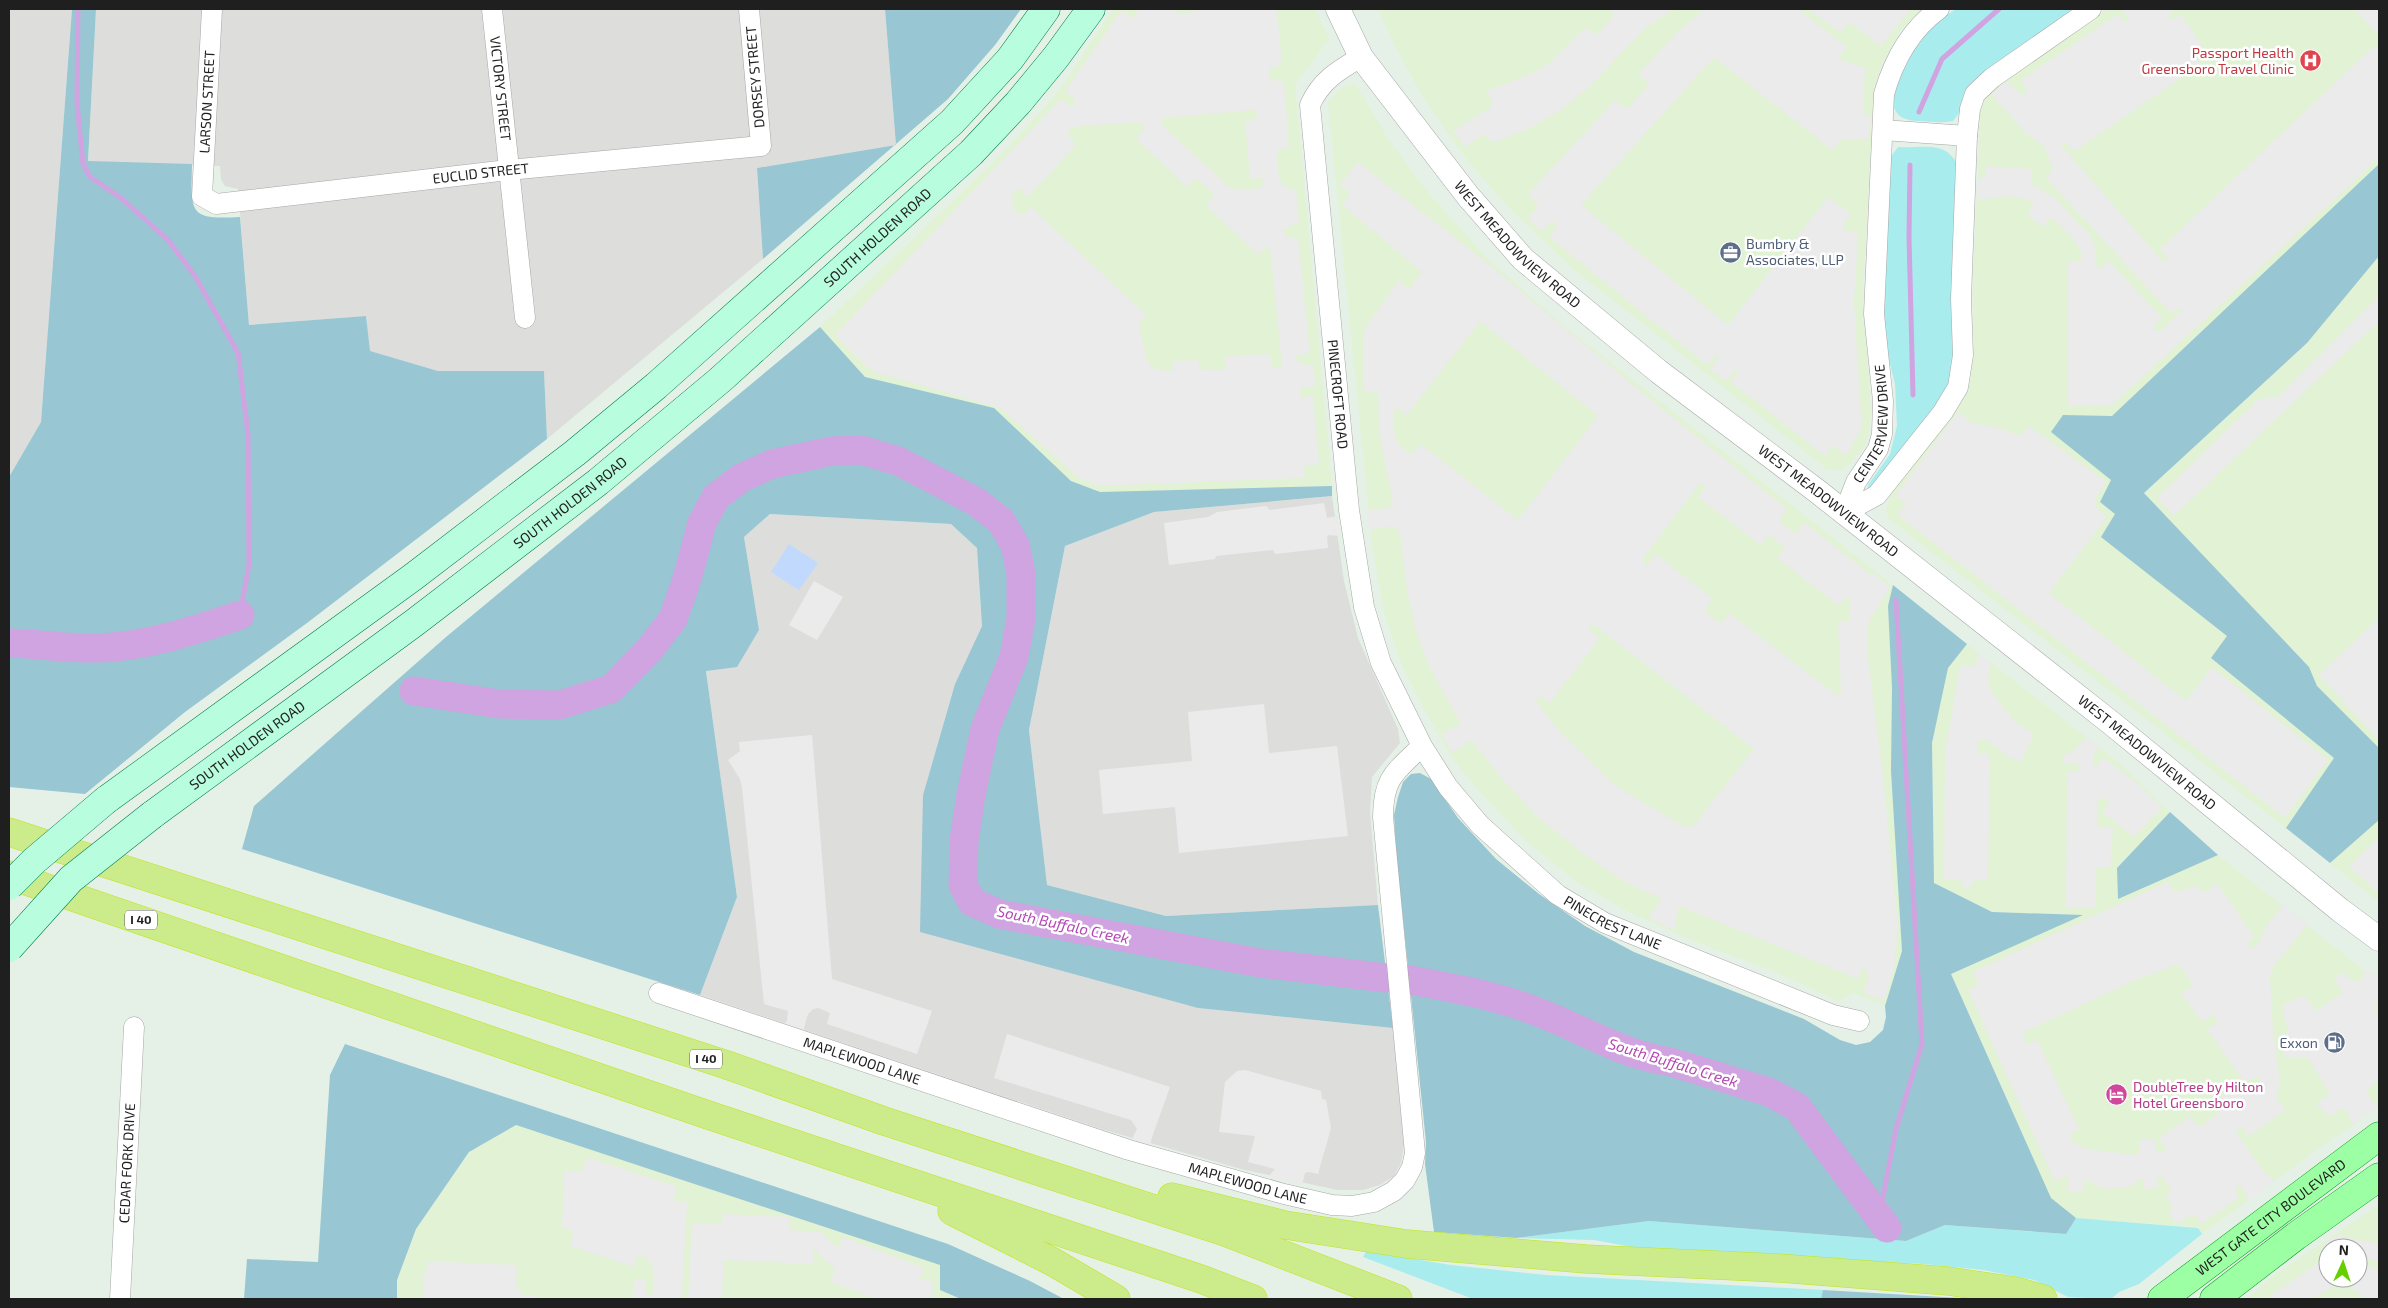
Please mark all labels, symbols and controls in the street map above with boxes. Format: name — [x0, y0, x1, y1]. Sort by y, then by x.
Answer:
street label: DORSEY STREET — [742, 25, 767, 129]
street label: VICTORY STREET — [487, 35, 515, 142]
place label: Passport Health Greensboro Travel Clinic — [2141, 44, 2294, 77]
hospital icon: Passport Health Greensboro Travel Clinic — [2298, 49, 2322, 73]
street label: LARSON STREET — [195, 50, 218, 154]
street label: EUCLID STREET — [432, 159, 530, 187]
street label: WEST MEADOWVIEW ROAD — [1451, 177, 1584, 311]
street label: SOUTH HOLDEN ROAD — [820, 184, 934, 290]
place label: Bumbry & Associates, LLP — [1746, 235, 1844, 268]
office icon: Bumbry & Associates, LLP — [1718, 240, 1742, 264]
street label: PINECROFT ROAD — [1325, 339, 1352, 450]
street label: CENTERVIEW DRIVE — [1849, 363, 1891, 486]
street label: WEST MEADOWVIEW ROAD — [1755, 441, 1902, 560]
street label: SOUTH HOLDEN ROAD — [510, 453, 630, 552]
street label: WEST MEADOWVIEW ROAD — [2075, 691, 2220, 813]
street label: SOUTH HOLDEN ROAD — [186, 697, 308, 793]
street label: PINECREST LANE — [1561, 891, 1664, 953]
water label: South Buffalo Creek — [996, 901, 1131, 947]
road number: I 40 — [125, 910, 157, 930]
fuel station icon: Exxon — [2322, 1031, 2346, 1055]
street label: MAPLEWOOD LANE — [801, 1033, 923, 1088]
water label: South Buffalo Creek — [1606, 1034, 1740, 1090]
place label: Exxon — [2279, 1034, 2318, 1051]
road number: I 40 — [690, 1050, 722, 1068]
place label: DoubleTree by Hilton Hotel Greensboro — [2133, 1078, 2263, 1111]
hotel icon: DoubleTree by Hilton Hotel Greensboro — [2105, 1083, 2129, 1107]
street label: CEDAR FORK DRIVE — [115, 1102, 138, 1224]
street label: WEST GATE CITY BOULEVARD — [2192, 1155, 2349, 1279]
street label: MAPLEWOOD LANE — [1187, 1158, 1309, 1207]
north arrow — [2318, 1238, 2368, 1288]
text: N — [2338, 1241, 2349, 1258]

